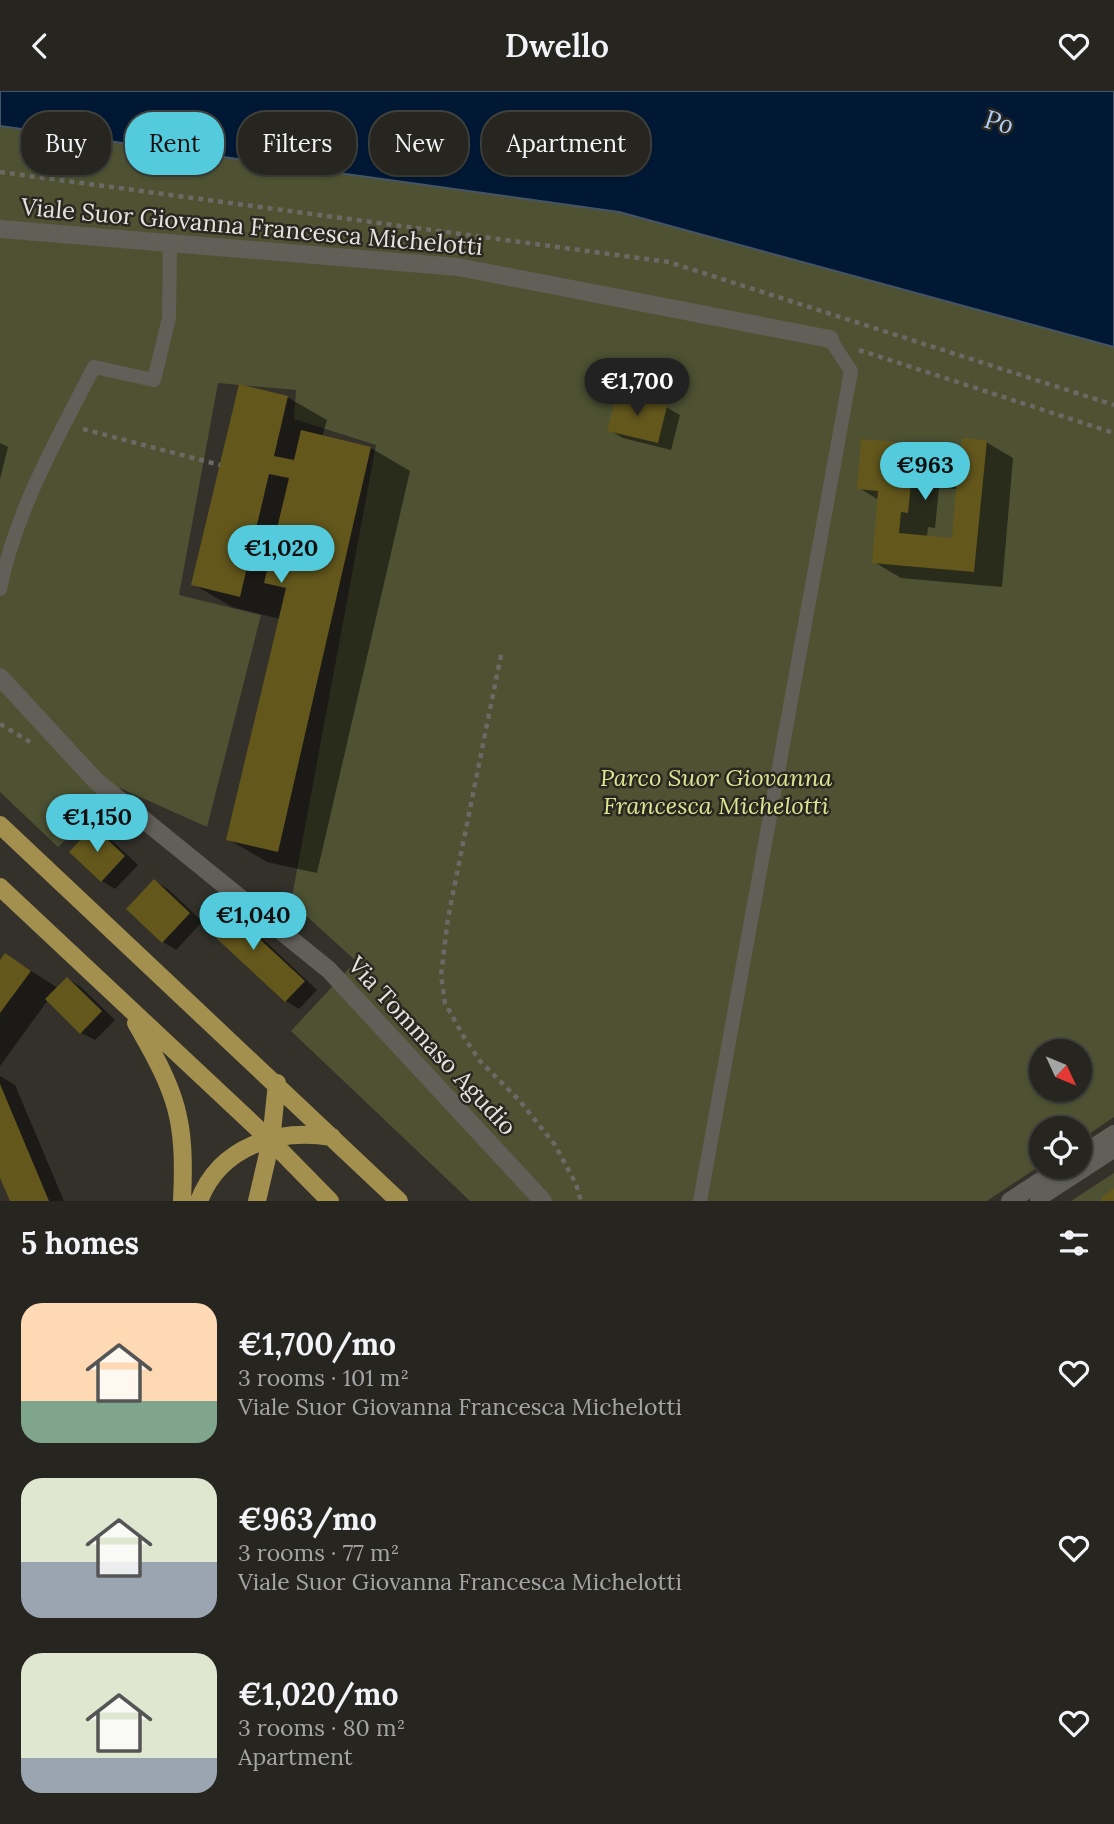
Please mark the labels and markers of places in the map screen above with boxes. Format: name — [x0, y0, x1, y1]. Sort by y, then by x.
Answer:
pin: €1,700 — [580, 359, 694, 418]
pin: €963 — [884, 443, 966, 502]
pin: €1,020 — [224, 525, 338, 585]
pin: €1,150 — [40, 795, 154, 854]
pin: €1,040 — [196, 893, 310, 952]

